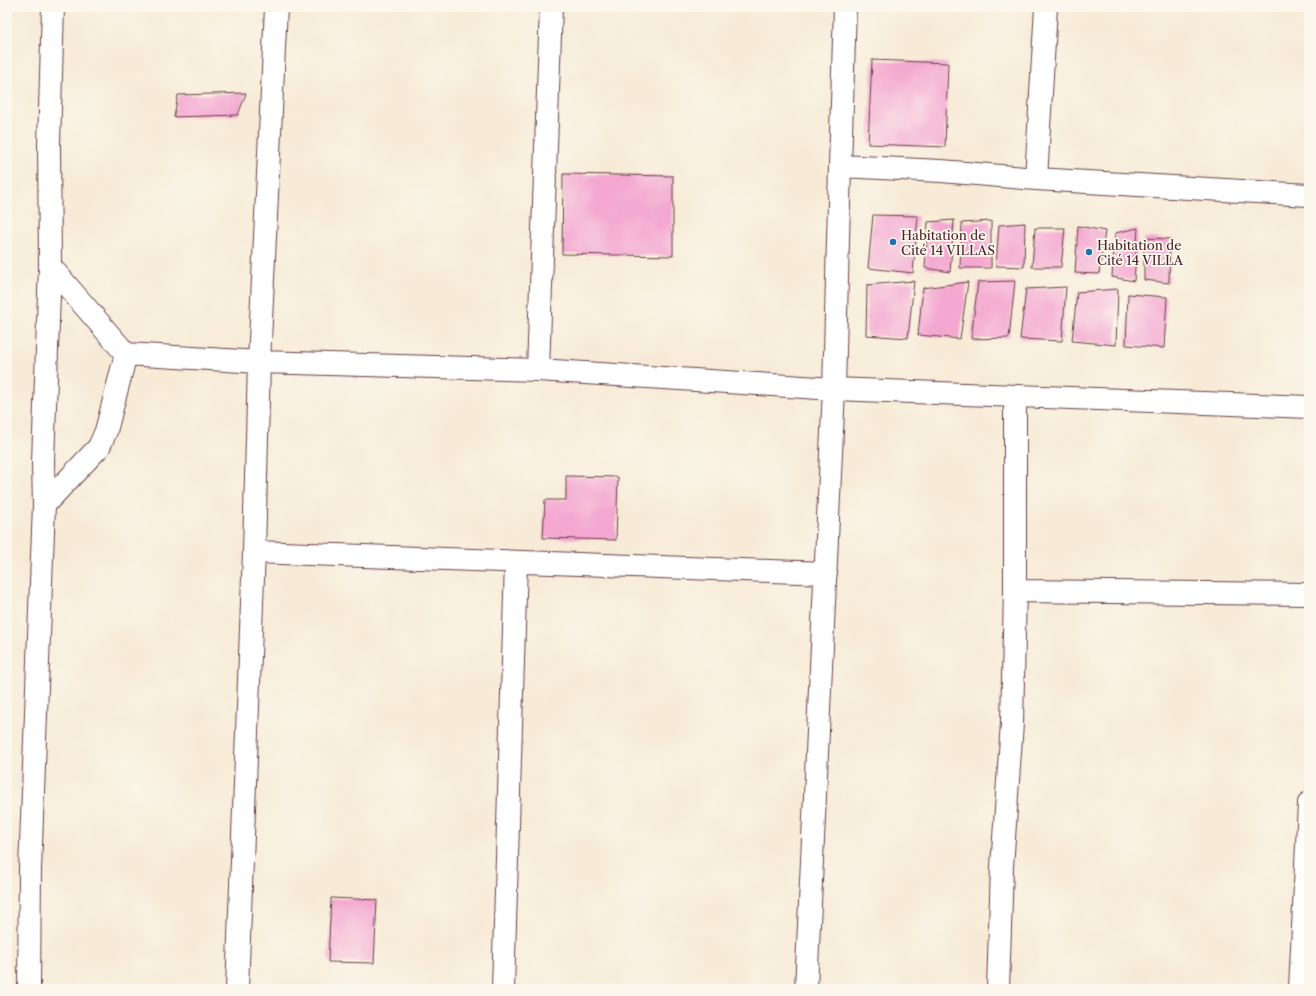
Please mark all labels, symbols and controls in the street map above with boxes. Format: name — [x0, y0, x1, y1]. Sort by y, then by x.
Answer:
place label: Habitation de Cité 14 VILLAS — [901, 227, 995, 258]
marker: Habitation de Cité 14 VILLAS — [888, 237, 898, 247]
place label: Habitation de Cité 14 VILLA — [1097, 237, 1184, 268]
marker: Habitation de Cité 14 VILLA — [1084, 247, 1094, 257]

